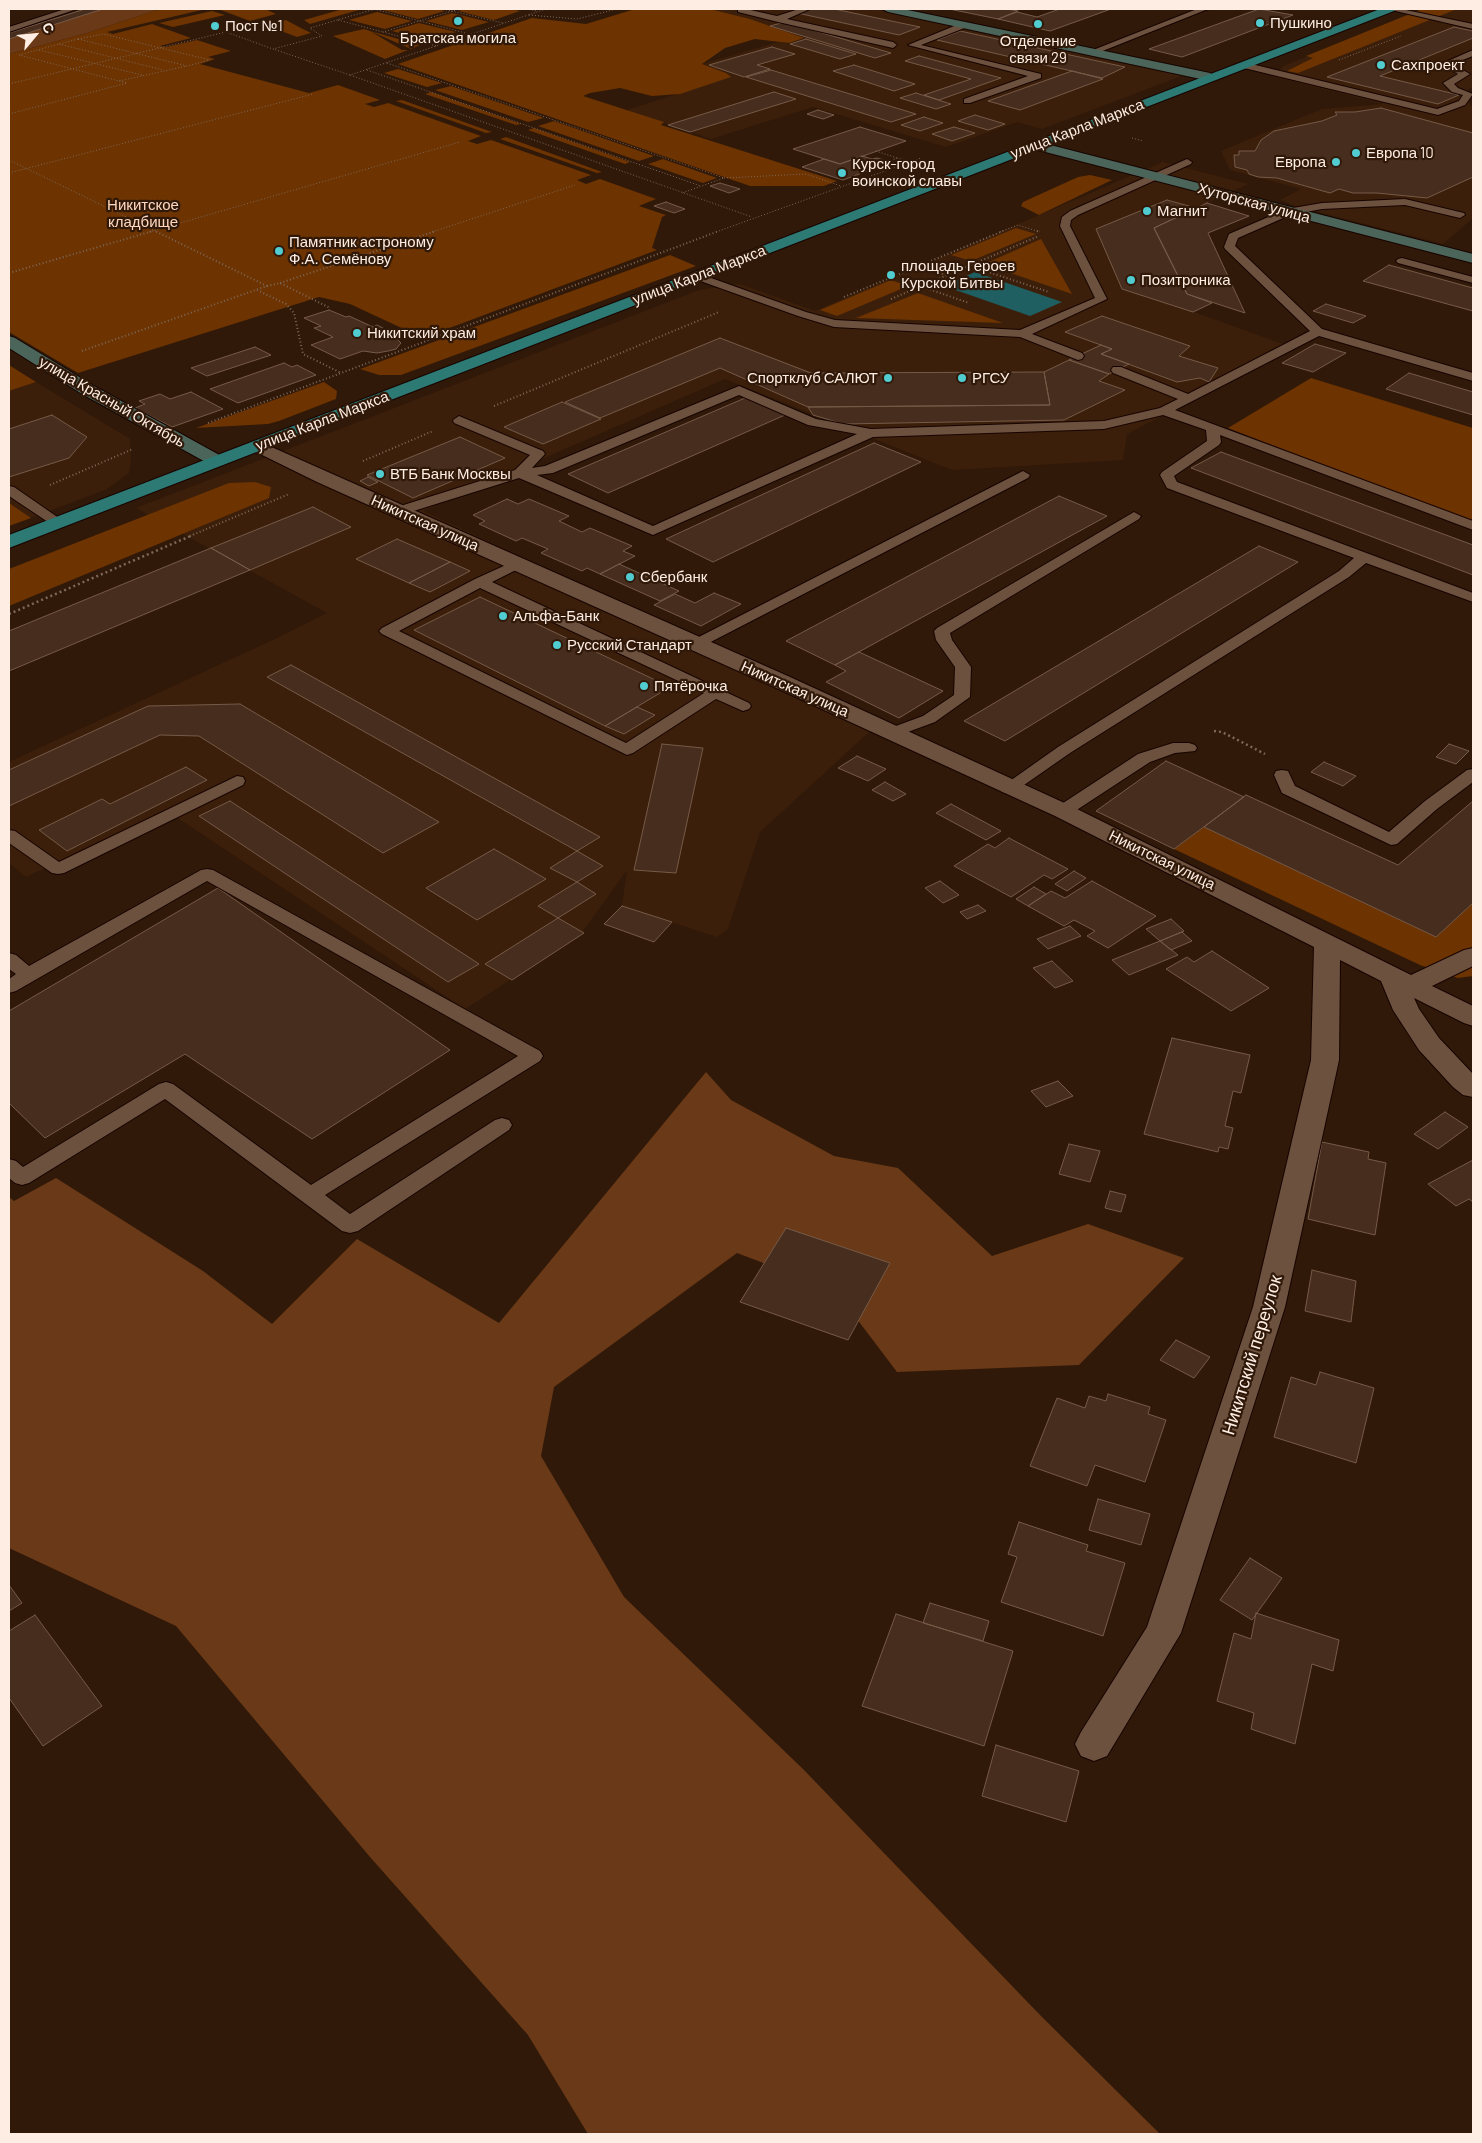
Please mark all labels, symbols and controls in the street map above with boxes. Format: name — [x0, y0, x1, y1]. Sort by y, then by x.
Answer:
north arrow — [10, 10, 60, 60]
place label: Пушкино — [1270, 14, 1332, 32]
marker: Братская могила — [452, 15, 464, 27]
place label: Пост №1 — [225, 17, 283, 35]
marker: Пушкино — [1254, 17, 1266, 29]
marker: Отделение связи 29 — [1032, 18, 1044, 30]
text: С — [39, 19, 59, 36]
marker: Пост №1 — [209, 20, 221, 32]
place label: Братская могила — [400, 29, 516, 47]
place label: Отделение связи 29 — [1000, 32, 1076, 67]
place label: Сахпроект — [1391, 56, 1465, 74]
marker: Сахпроект — [1375, 59, 1387, 71]
street label: улица Карла Маркса — [1008, 95, 1146, 163]
place label: Европа 10 — [1366, 144, 1434, 162]
marker: Европа 10 — [1350, 147, 1362, 159]
place label: Европа — [1275, 153, 1326, 171]
place label: Курск-город воинской славы — [852, 155, 962, 190]
marker: Европа — [1330, 156, 1342, 168]
marker: Курск-город воинской славы — [836, 167, 848, 179]
street label: Хуторская улица — [1196, 179, 1312, 227]
park label: Никитское кладбище — [107, 196, 179, 231]
place label: Магнит — [1157, 202, 1207, 220]
marker: Магнит — [1141, 205, 1153, 217]
place label: Памятник астроному Ф.А. Семёнову — [289, 233, 434, 268]
street label: улица Карла Маркса — [630, 241, 768, 309]
marker: Памятник астроному Ф.А. Семёнову — [273, 245, 285, 257]
place label: площадь Героев Курской Битвы — [901, 257, 1015, 292]
marker: площадь Героев Курской Битвы — [885, 269, 897, 281]
place label: Позитроника — [1141, 271, 1231, 289]
marker: Позитроника — [1125, 274, 1137, 286]
place label: Никитский храм — [367, 324, 476, 342]
marker: Никитский храм — [351, 327, 363, 339]
street label: улица Красный Октябрь — [36, 353, 188, 451]
place label: Спортклуб САЛЮТ — [747, 369, 878, 387]
place label: РГСУ — [972, 369, 1009, 387]
marker: Спортклуб САЛЮТ — [882, 372, 894, 384]
marker: РГСУ — [956, 372, 968, 384]
street label: улица Карла Маркса — [253, 387, 391, 455]
place label: ВТБ Банк Москвы — [390, 465, 511, 483]
marker: ВТБ Банк Москвы — [374, 468, 386, 480]
street label: Никитская улица — [368, 491, 482, 555]
place label: Сбербанк — [640, 568, 707, 586]
marker: Сбербанк — [624, 571, 636, 583]
place label: Альфа-Банк — [513, 607, 599, 625]
marker: Альфа-Банк — [497, 610, 509, 622]
place label: Русский Стандарт — [567, 636, 692, 654]
marker: Русский Стандарт — [551, 639, 563, 651]
street label: Никитская улица — [738, 657, 852, 721]
place label: Пятёрочка — [654, 677, 728, 695]
marker: Пятёрочка — [638, 680, 650, 692]
street label: Никитская улица — [1106, 826, 1218, 894]
street label: Никитский переулок — [1217, 1272, 1287, 1438]

